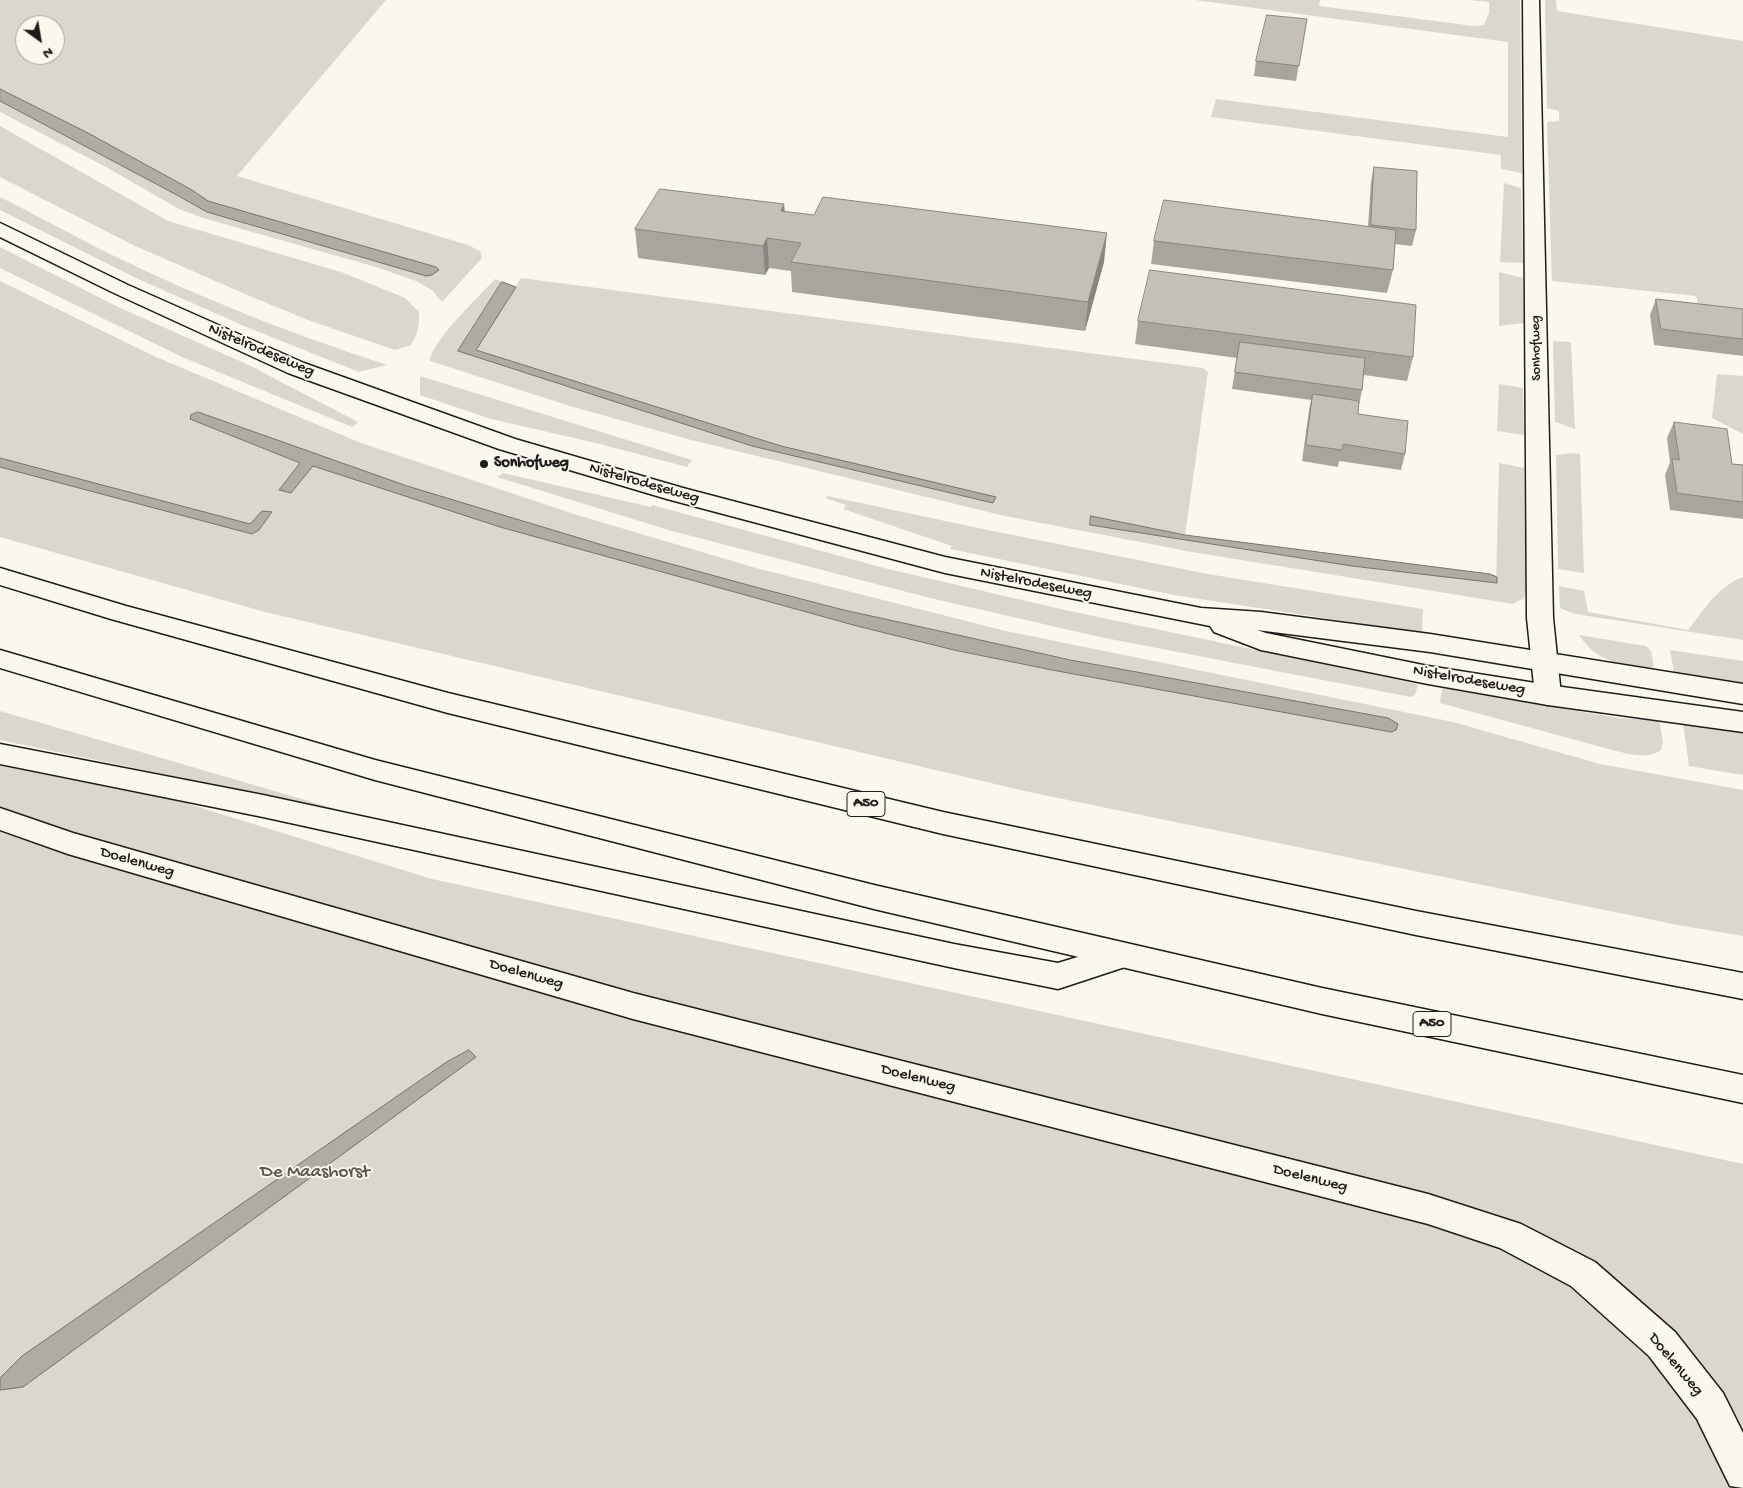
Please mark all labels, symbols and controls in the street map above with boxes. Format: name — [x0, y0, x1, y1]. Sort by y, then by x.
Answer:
north arrow — [15, 15, 65, 65]
text: N — [39, 43, 56, 62]
street label: Sonhofweg — [1528, 315, 1546, 381]
street label: Nistelrodeseweg — [205, 320, 317, 382]
place label: Sonhofweg — [494, 454, 569, 474]
marker: Sonhofweg — [478, 458, 490, 470]
street label: Nistelrodeseweg — [587, 459, 701, 509]
street label: Nistelrodeseweg — [978, 564, 1094, 604]
street label: Nistelrodeseweg — [1411, 662, 1527, 700]
road number: A50 — [847, 792, 885, 816]
street label: Doelenweg — [98, 843, 176, 883]
street label: Doelenweg — [487, 955, 565, 995]
road number: A50 — [1413, 1012, 1451, 1036]
street label: Doelenweg — [879, 1060, 957, 1098]
street label: Doelenweg — [1271, 1160, 1349, 1198]
park label: De Maashorst — [260, 1162, 370, 1184]
street label: Doelenweg — [1643, 1330, 1707, 1400]

